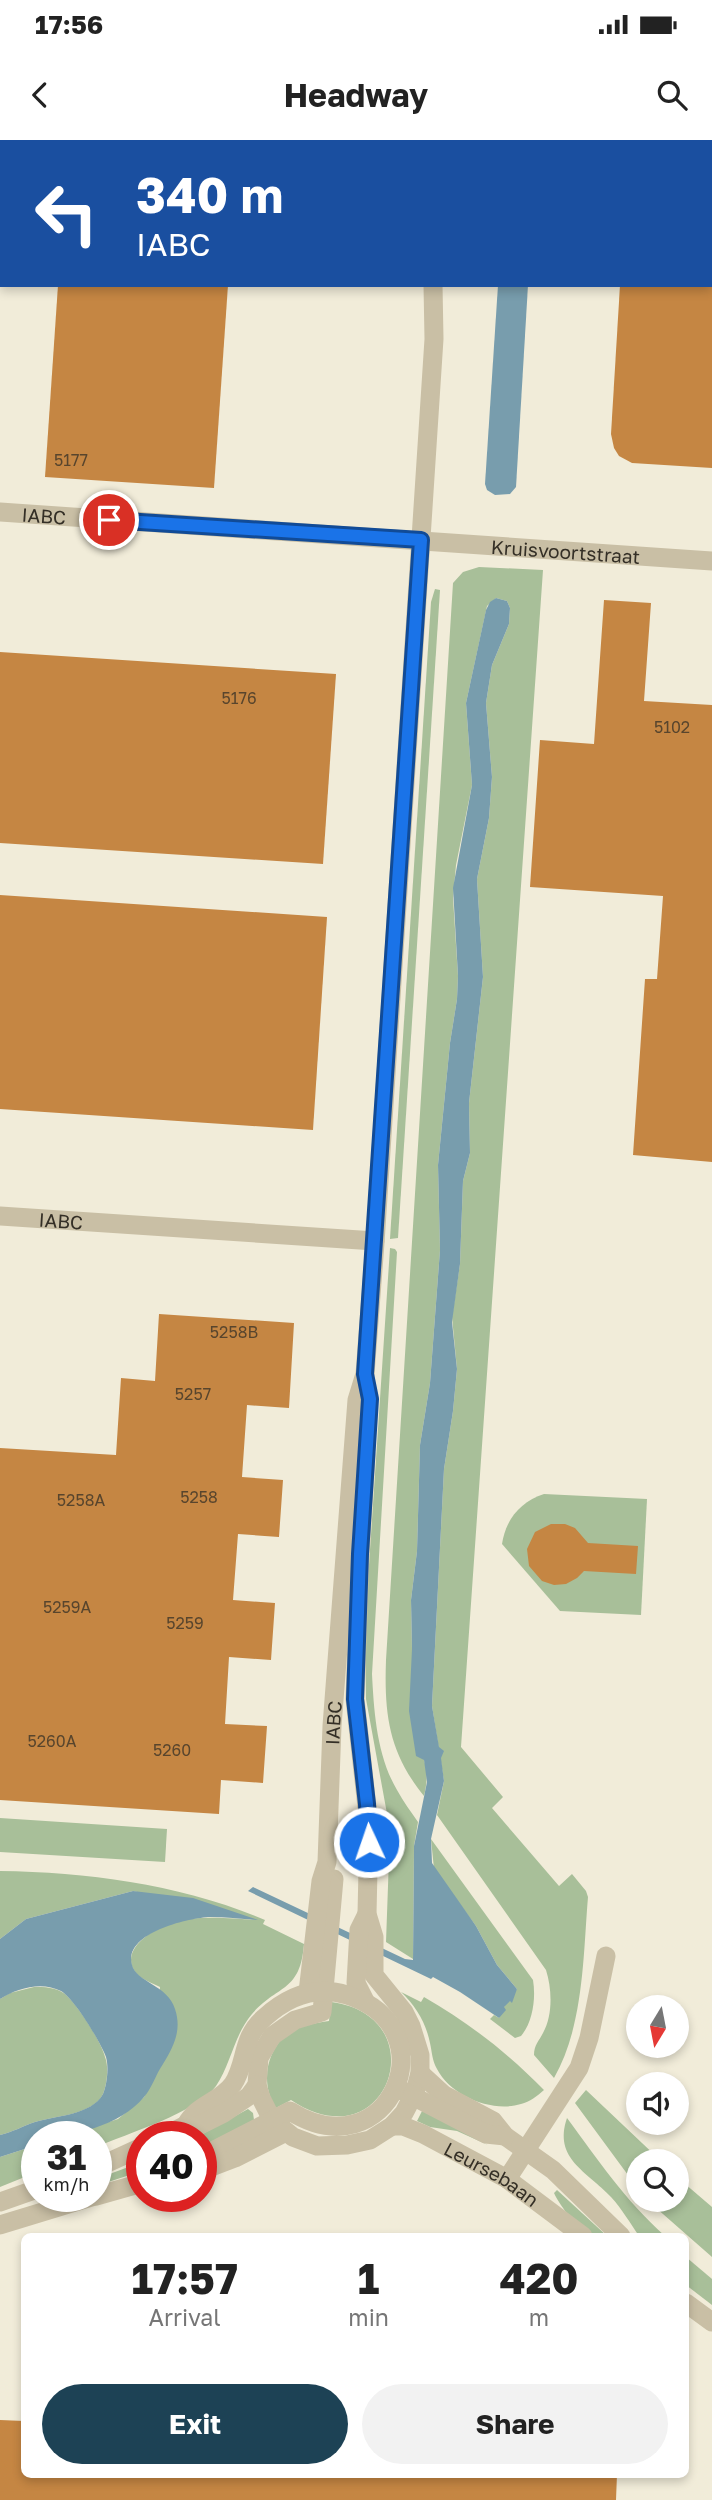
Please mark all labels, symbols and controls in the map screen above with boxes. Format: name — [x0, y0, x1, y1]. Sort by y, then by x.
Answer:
text: 17:56 — [35, 9, 103, 40]
icon: back — [21, 76, 59, 114]
text: Headway — [284, 76, 428, 114]
icon: search — [653, 76, 691, 114]
text: 340 m — [136, 165, 284, 224]
icon: left — [21, 168, 112, 259]
text: IABC — [136, 225, 211, 263]
house number: 5177 — [54, 450, 88, 470]
pin — [79, 490, 139, 550]
icon: arrive — [90, 501, 128, 539]
street label: IABC — [21, 502, 67, 528]
street label: Kruisvoortstraat — [490, 534, 641, 568]
house number: 5176 — [221, 688, 257, 708]
house number: 5102 — [654, 717, 690, 737]
street label: IABC — [38, 1207, 84, 1233]
house number: 5258B — [210, 1322, 258, 1342]
house number: 5257 — [175, 1384, 211, 1404]
house number: 5258 — [180, 1487, 218, 1507]
house number: 5258A — [57, 1490, 105, 1510]
house number: 5259A — [43, 1597, 91, 1617]
house number: 5259 — [166, 1613, 204, 1633]
street label: IABC — [320, 1700, 345, 1745]
house number: 5260A — [28, 1731, 77, 1751]
house number: 5260 — [153, 1740, 191, 1760]
position arrow — [332, 1805, 406, 1879]
north arrow — [626, 1995, 690, 2058]
map controls — [626, 1995, 689, 2212]
button: sound — [626, 2072, 689, 2135]
speed limit sign: 40 — [126, 2121, 217, 2212]
text: 31 — [47, 2136, 86, 2178]
street label: Leursebaan — [441, 2136, 544, 2211]
button: search — [626, 2149, 689, 2212]
text: km/h — [44, 2173, 89, 2195]
text: 17:57 — [131, 2253, 238, 2303]
text: 1 — [358, 2253, 379, 2303]
text: 420 — [499, 2253, 579, 2303]
text: Arrival — [149, 2303, 221, 2331]
text: min — [348, 2303, 389, 2331]
text: m — [529, 2303, 549, 2331]
button: Exit — [42, 2384, 348, 2464]
button: Share — [362, 2384, 668, 2464]

